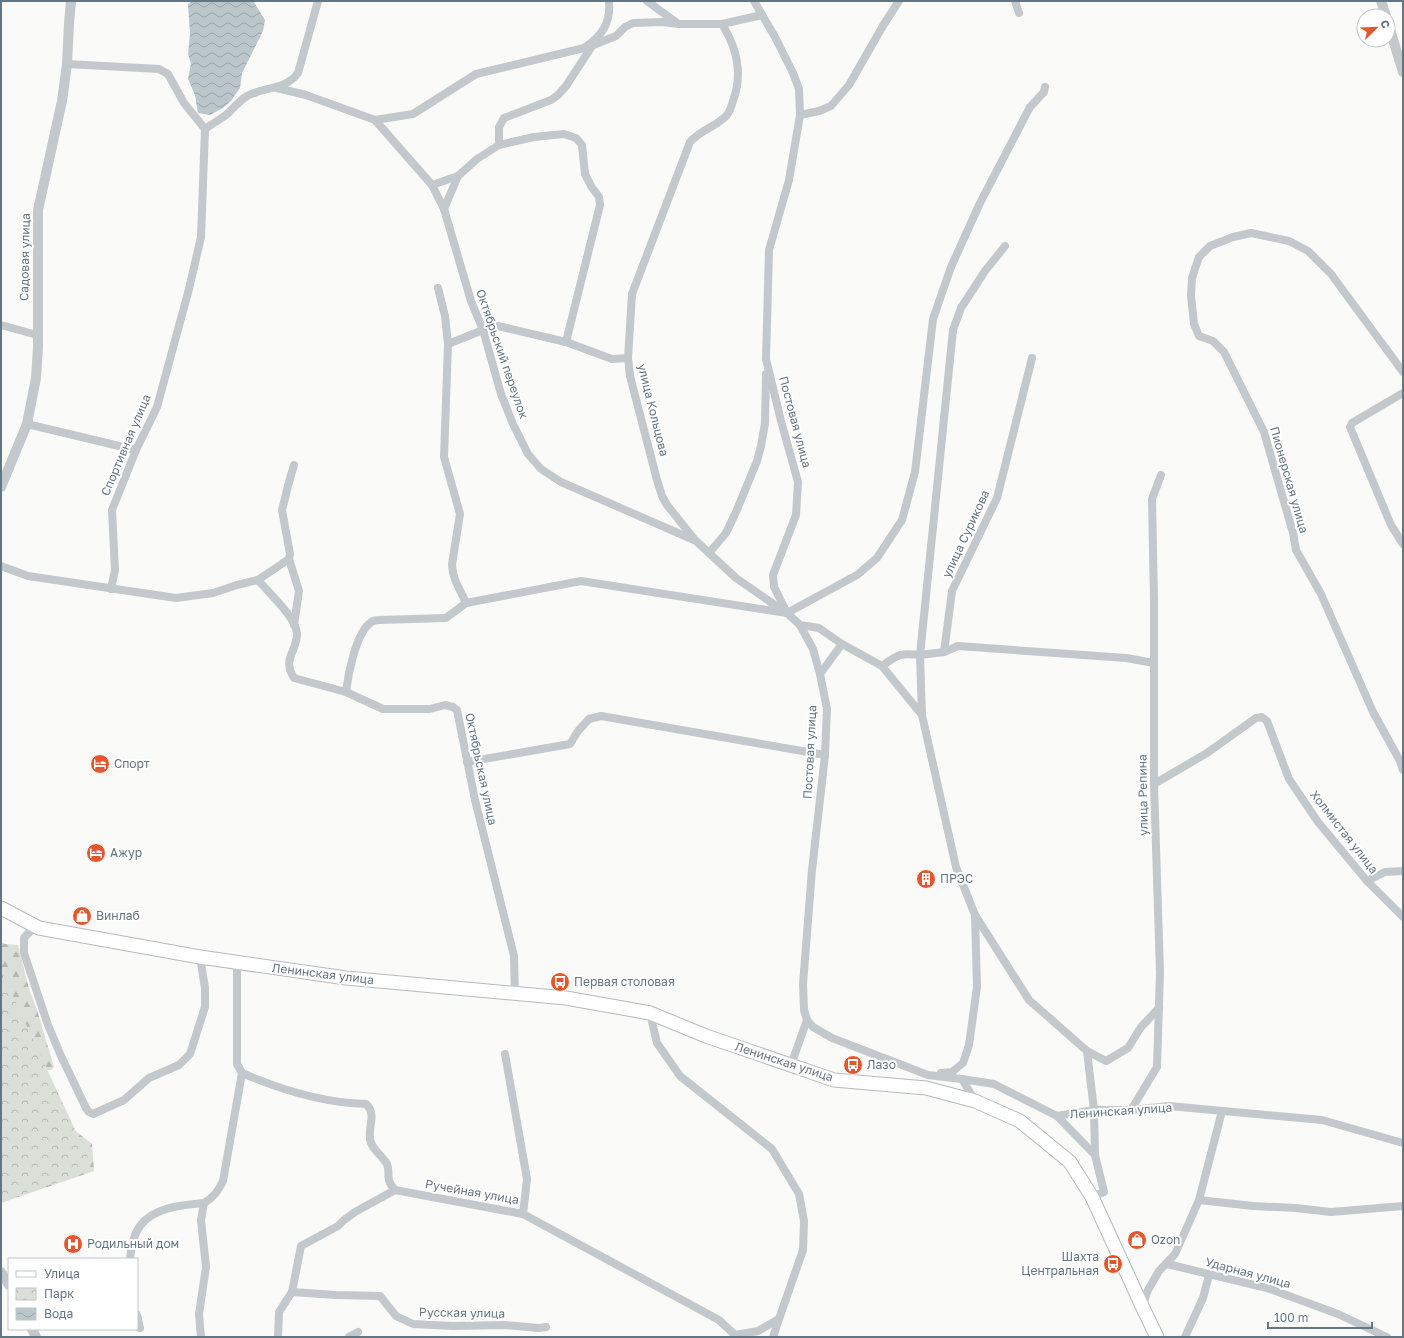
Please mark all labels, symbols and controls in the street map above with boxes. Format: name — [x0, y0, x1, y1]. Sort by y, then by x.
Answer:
north arrow — [1356, 8, 1396, 48]
text: С — [1378, 18, 1393, 30]
street label: Садовая улица — [16, 213, 33, 301]
street label: Октябрьский переулок — [473, 287, 532, 421]
street label: улица Кольцова — [635, 362, 672, 458]
street label: Постовая улица — [776, 374, 815, 469]
street label: Спортивная улица — [97, 392, 154, 498]
street label: Пионерская улица — [1267, 425, 1312, 535]
street label: улица Сурикова — [939, 487, 992, 580]
street label: Постовая улица — [800, 705, 819, 799]
street label: Октябрьская улица — [462, 711, 501, 826]
hotel icon: Спорт — [89, 753, 111, 775]
street label: улица Репина — [1134, 754, 1151, 836]
place label: Спорт — [114, 756, 150, 771]
street label: Холмистая улица — [1307, 787, 1382, 876]
hotel icon: Ажур — [85, 842, 107, 864]
place label: Ажур — [110, 845, 142, 860]
building icon: ПРЭС — [915, 868, 937, 890]
place label: ПРЭС — [940, 871, 973, 886]
shop icon: Винлаб — [71, 905, 93, 927]
place label: Винлаб — [96, 908, 140, 923]
street label: Ленинская улица — [271, 960, 375, 987]
bus stop icon: Первая столовая — [549, 971, 571, 993]
place label: Первая столовая — [574, 974, 675, 989]
street label: Ленинская улица — [733, 1039, 835, 1085]
bus stop icon: Лазо — [842, 1054, 864, 1076]
place label: Лазо — [867, 1057, 896, 1072]
street label: Ленинская улица — [1069, 1099, 1173, 1122]
street label: Ручейная улица — [424, 1176, 520, 1207]
shop icon: Ozon — [1126, 1229, 1148, 1251]
place label: Ozon — [1151, 1232, 1180, 1247]
hospital icon: Родильный дом — [62, 1233, 84, 1255]
place label: Родильный дом — [87, 1236, 179, 1251]
place label: Шахта Центральная — [1021, 1249, 1099, 1278]
bus stop icon: Шахта Центральная — [1102, 1253, 1124, 1275]
street label: Ударная улица — [1204, 1254, 1292, 1291]
legend — [8, 1258, 138, 1330]
text: Улица — [44, 1266, 80, 1281]
text: Парк — [44, 1286, 74, 1301]
street label: Русская улица — [419, 1304, 505, 1321]
scale bar — [1268, 1304, 1372, 1330]
text: Вода — [44, 1306, 73, 1321]
text: 100 m — [1274, 1310, 1308, 1325]

